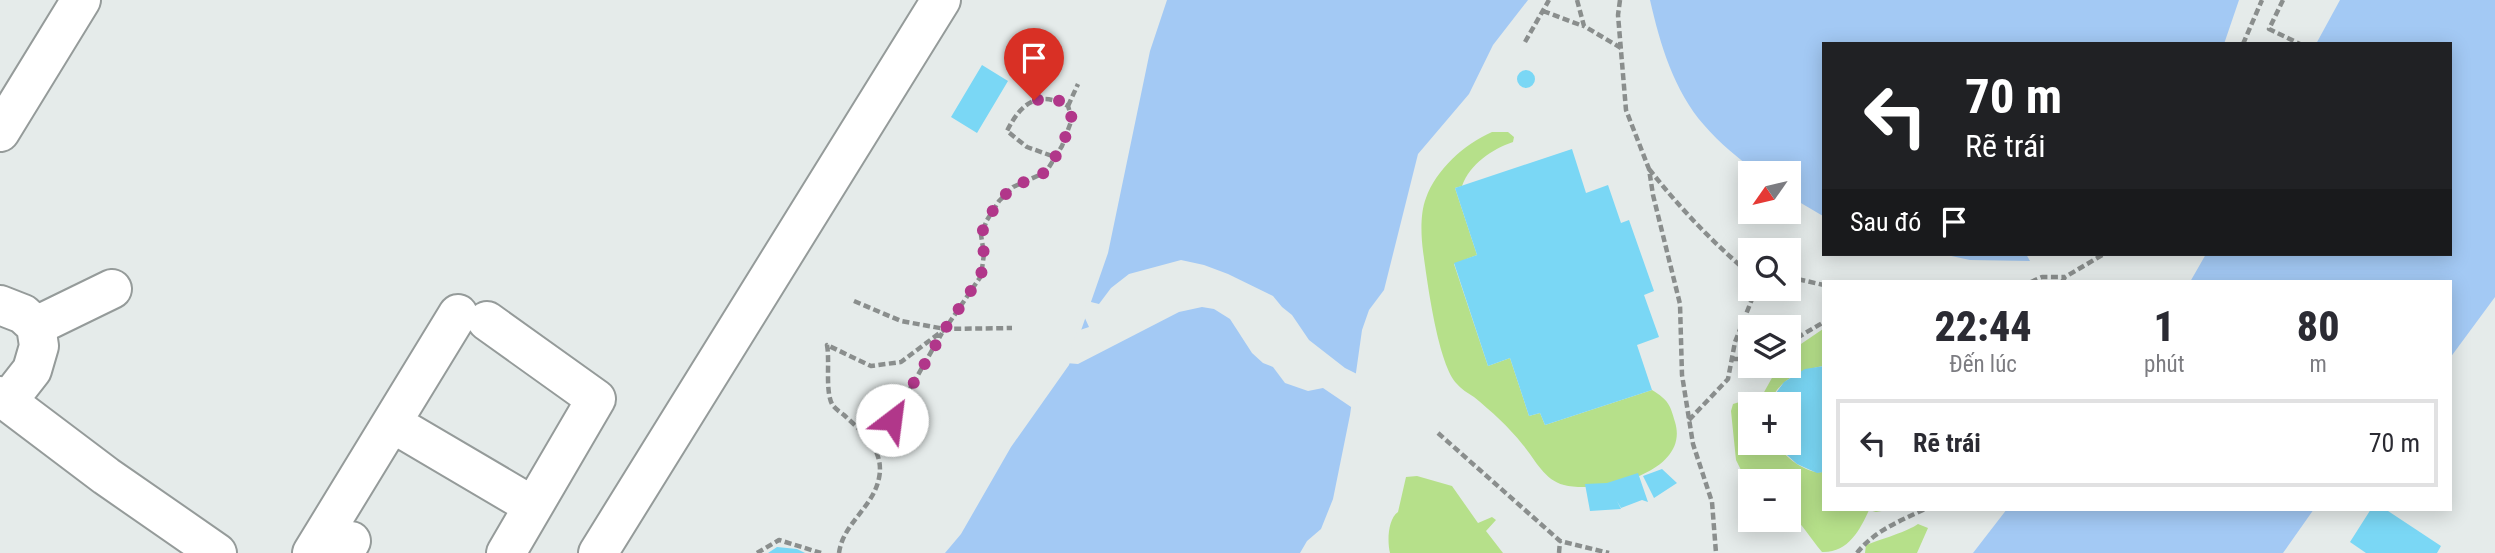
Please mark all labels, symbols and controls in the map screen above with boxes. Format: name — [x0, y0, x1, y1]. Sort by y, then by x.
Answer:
pin — [1004, 28, 1064, 100]
icon: arrive — [1015, 39, 1053, 77]
text: 70 m — [1965, 68, 2062, 125]
icon: left — [1850, 70, 1941, 161]
text: Rẽ trái — [1965, 127, 2046, 165]
north arrow — [1738, 161, 1801, 224]
map controls — [1738, 161, 1801, 532]
icon: arrive — [1935, 203, 1973, 241]
text: Sau đó — [1850, 207, 1921, 237]
button: search — [1738, 238, 1801, 301]
text: 22:44 — [1934, 302, 2032, 351]
text: 1 — [2154, 302, 2175, 351]
text: 80 — [2297, 302, 2340, 351]
button: layers — [1738, 315, 1801, 378]
text: Đến lúc — [1949, 351, 2017, 378]
text: phút — [2144, 351, 2184, 378]
text: m — [2310, 351, 2327, 378]
position arrow — [855, 383, 929, 457]
button: + — [1738, 392, 1801, 455]
icon: left — [1854, 424, 1892, 462]
text: Rẽ trái — [1913, 428, 1981, 458]
text: 70 m — [2369, 428, 2420, 458]
button: − — [1738, 469, 1801, 532]

